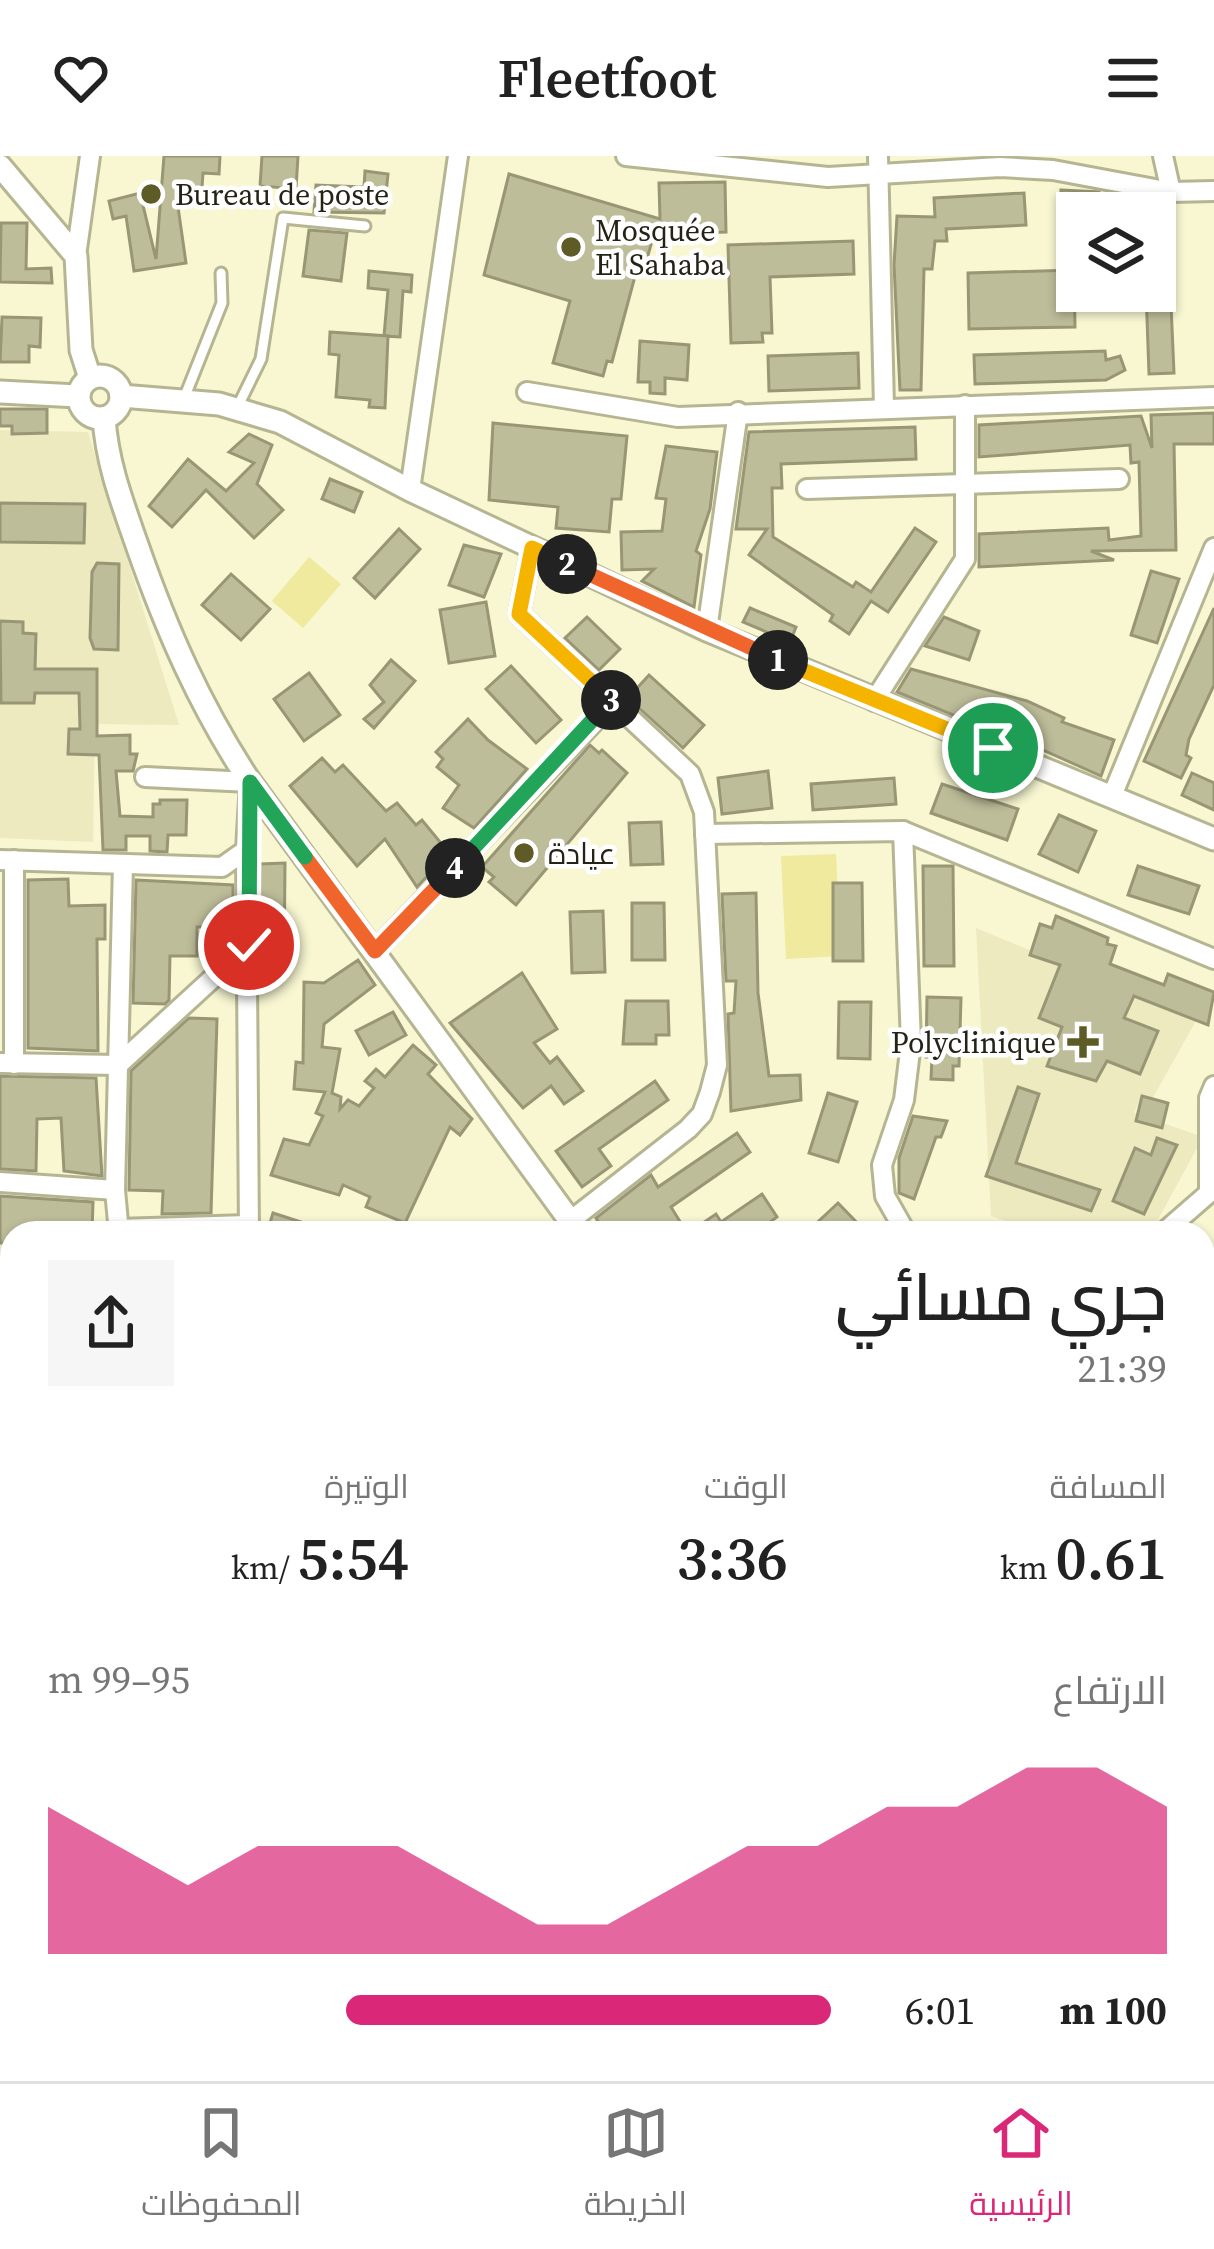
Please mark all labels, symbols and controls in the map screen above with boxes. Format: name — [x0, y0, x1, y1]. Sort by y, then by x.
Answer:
text: Fleetfoot — [498, 41, 716, 115]
icon: heart — [48, 45, 114, 111]
icon: menu — [1100, 45, 1166, 111]
place label: Bureau de poste — [175, 174, 389, 215]
marker: Bureau de poste — [138, 181, 164, 207]
map controls — [1056, 192, 1176, 312]
button: layers — [1056, 192, 1176, 312]
place label: Mosquée El Sahaba — [595, 210, 726, 285]
marker: Mosquée El Sahaba — [558, 234, 584, 260]
pin: 2 — [537, 534, 597, 594]
text: 2 — [558, 541, 576, 586]
pin: 1 — [748, 630, 808, 690]
text: 1 — [769, 637, 787, 682]
pin: 3 — [581, 670, 641, 730]
text: 3 — [602, 677, 620, 722]
pin — [942, 697, 1044, 799]
icon: arrive — [960, 715, 1026, 781]
place label: عيادة — [548, 833, 615, 874]
pin: 4 — [425, 838, 485, 898]
marker: عيادة — [511, 840, 537, 866]
text: 4 — [446, 845, 464, 890]
pin — [198, 894, 300, 996]
icon: check — [216, 912, 282, 978]
place label: Polyclinique — [891, 1022, 1056, 1063]
marker: Polyclinique — [1067, 1026, 1099, 1058]
text: جري مسائي — [835, 1252, 1167, 1342]
button: share — [48, 1260, 174, 1386]
text: 21:39 — [1077, 1342, 1167, 1395]
text: الوتيرة — [324, 1464, 409, 1509]
text: الوقت — [704, 1464, 788, 1509]
text: المسافة — [1050, 1464, 1167, 1509]
text: 5:54 — [297, 1517, 409, 1599]
text: 3:36 — [676, 1517, 788, 1599]
text: 0.61 — [1055, 1517, 1167, 1599]
text: /km — [231, 1545, 297, 1590]
text: km — [1000, 1545, 1055, 1590]
text: 95–99 m — [48, 1653, 190, 1706]
text: الارتفاع — [1053, 1664, 1167, 1717]
text: 6:01 — [905, 1984, 975, 2037]
text: 100 m — [1060, 1984, 1167, 2037]
tab: المحفوظات — [141, 2100, 302, 2234]
tab: الخريطة — [584, 2100, 687, 2234]
tab: الرئيسية — [969, 2100, 1073, 2234]

